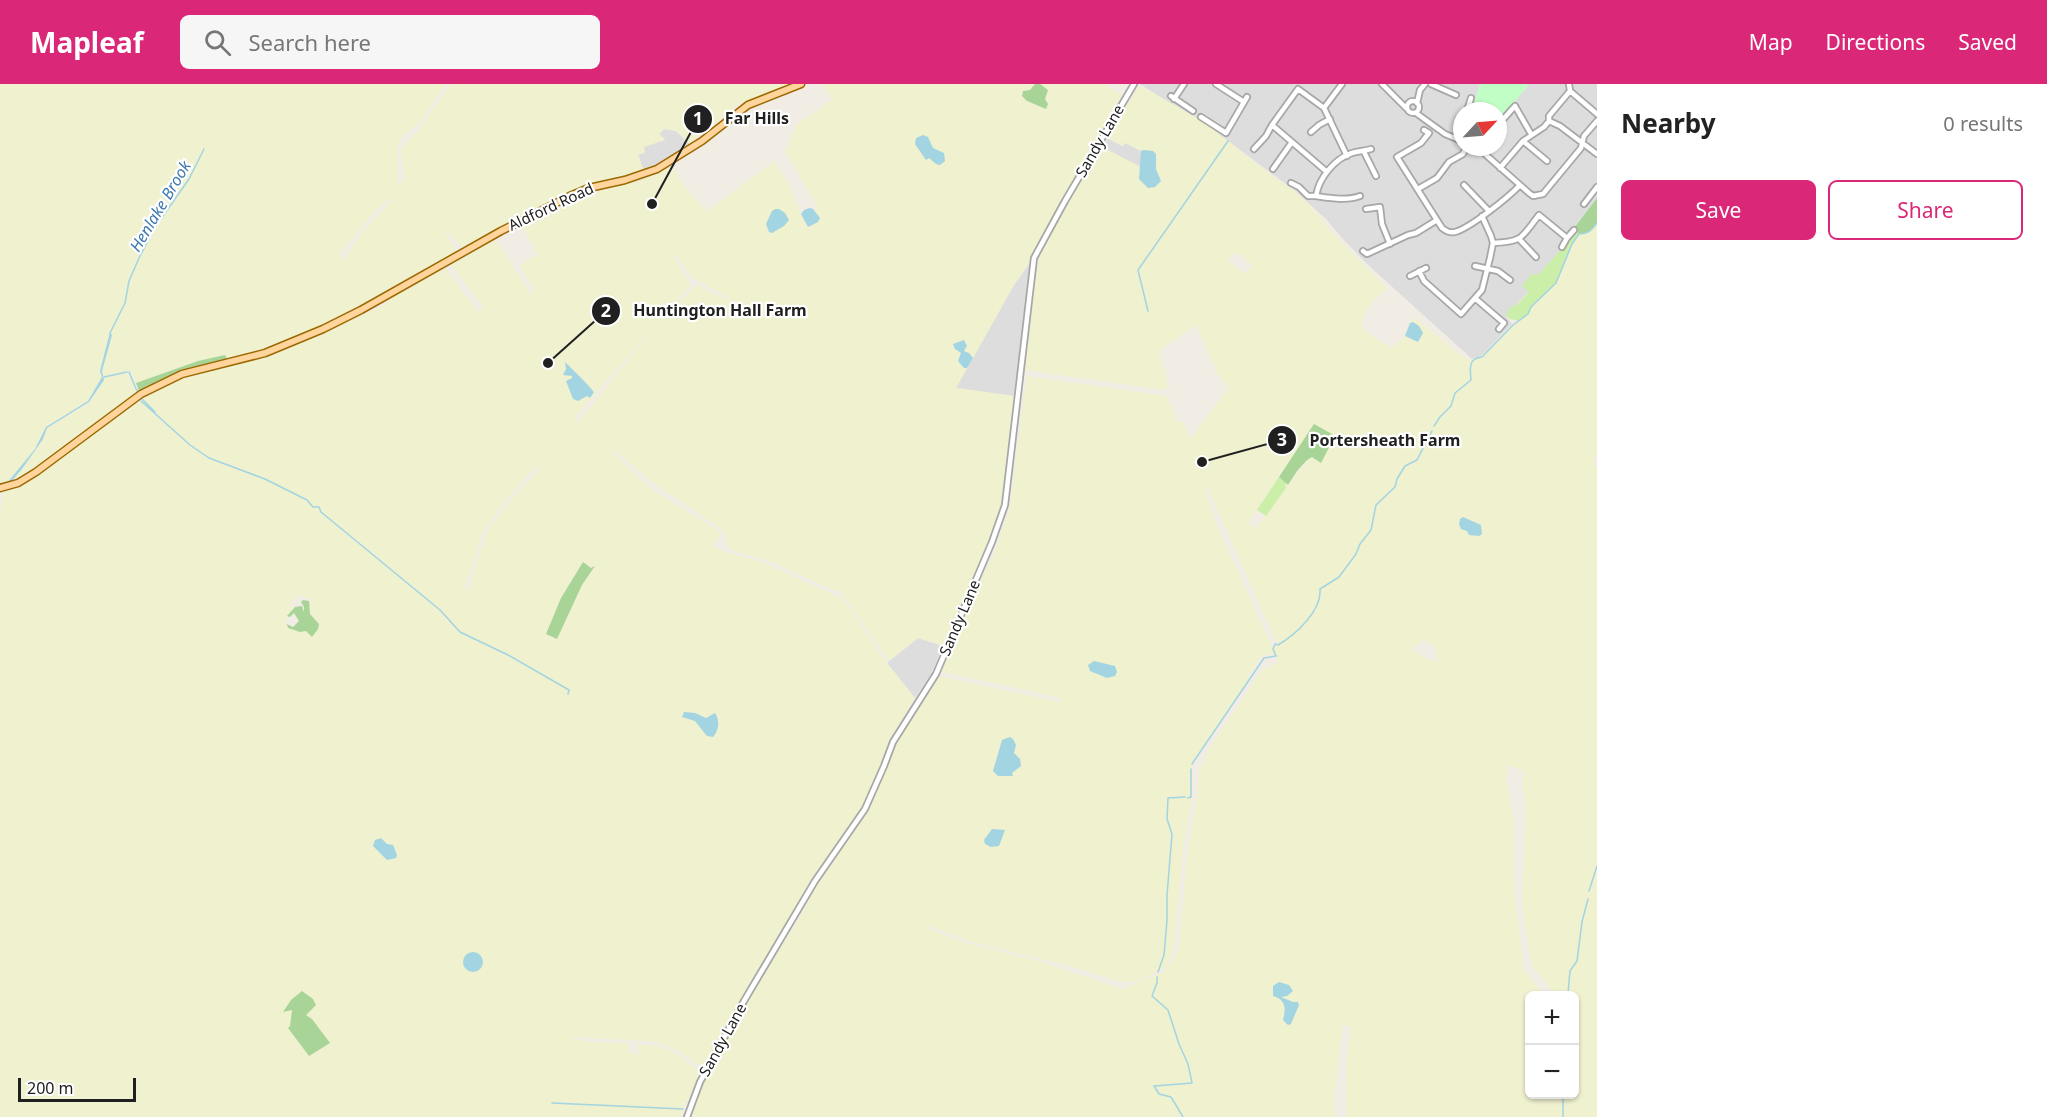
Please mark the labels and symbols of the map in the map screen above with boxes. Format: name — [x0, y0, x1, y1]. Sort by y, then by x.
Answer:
street label: Sandy Lane — [1070, 101, 1128, 180]
callout: Far Hills — [683, 102, 802, 136]
north arrow — [1453, 102, 1507, 156]
text: 1 — [693, 106, 703, 130]
text: Far Hills — [725, 107, 789, 129]
water label: Henlake Brook — [124, 155, 196, 256]
street label: Aldford Road — [505, 178, 596, 235]
callout: Huntington Hall Farm — [591, 294, 819, 328]
text: 2 — [601, 298, 611, 322]
text: Huntington Hall Farm — [633, 299, 807, 321]
callout: Portersheath Farm — [1267, 423, 1472, 457]
text: 3 — [1277, 427, 1287, 451]
text: Portersheath Farm — [1310, 429, 1460, 451]
street label: Sandy Lane — [934, 577, 984, 659]
street label: Sandy Lane — [694, 999, 750, 1080]
scale bar — [18, 1075, 136, 1102]

